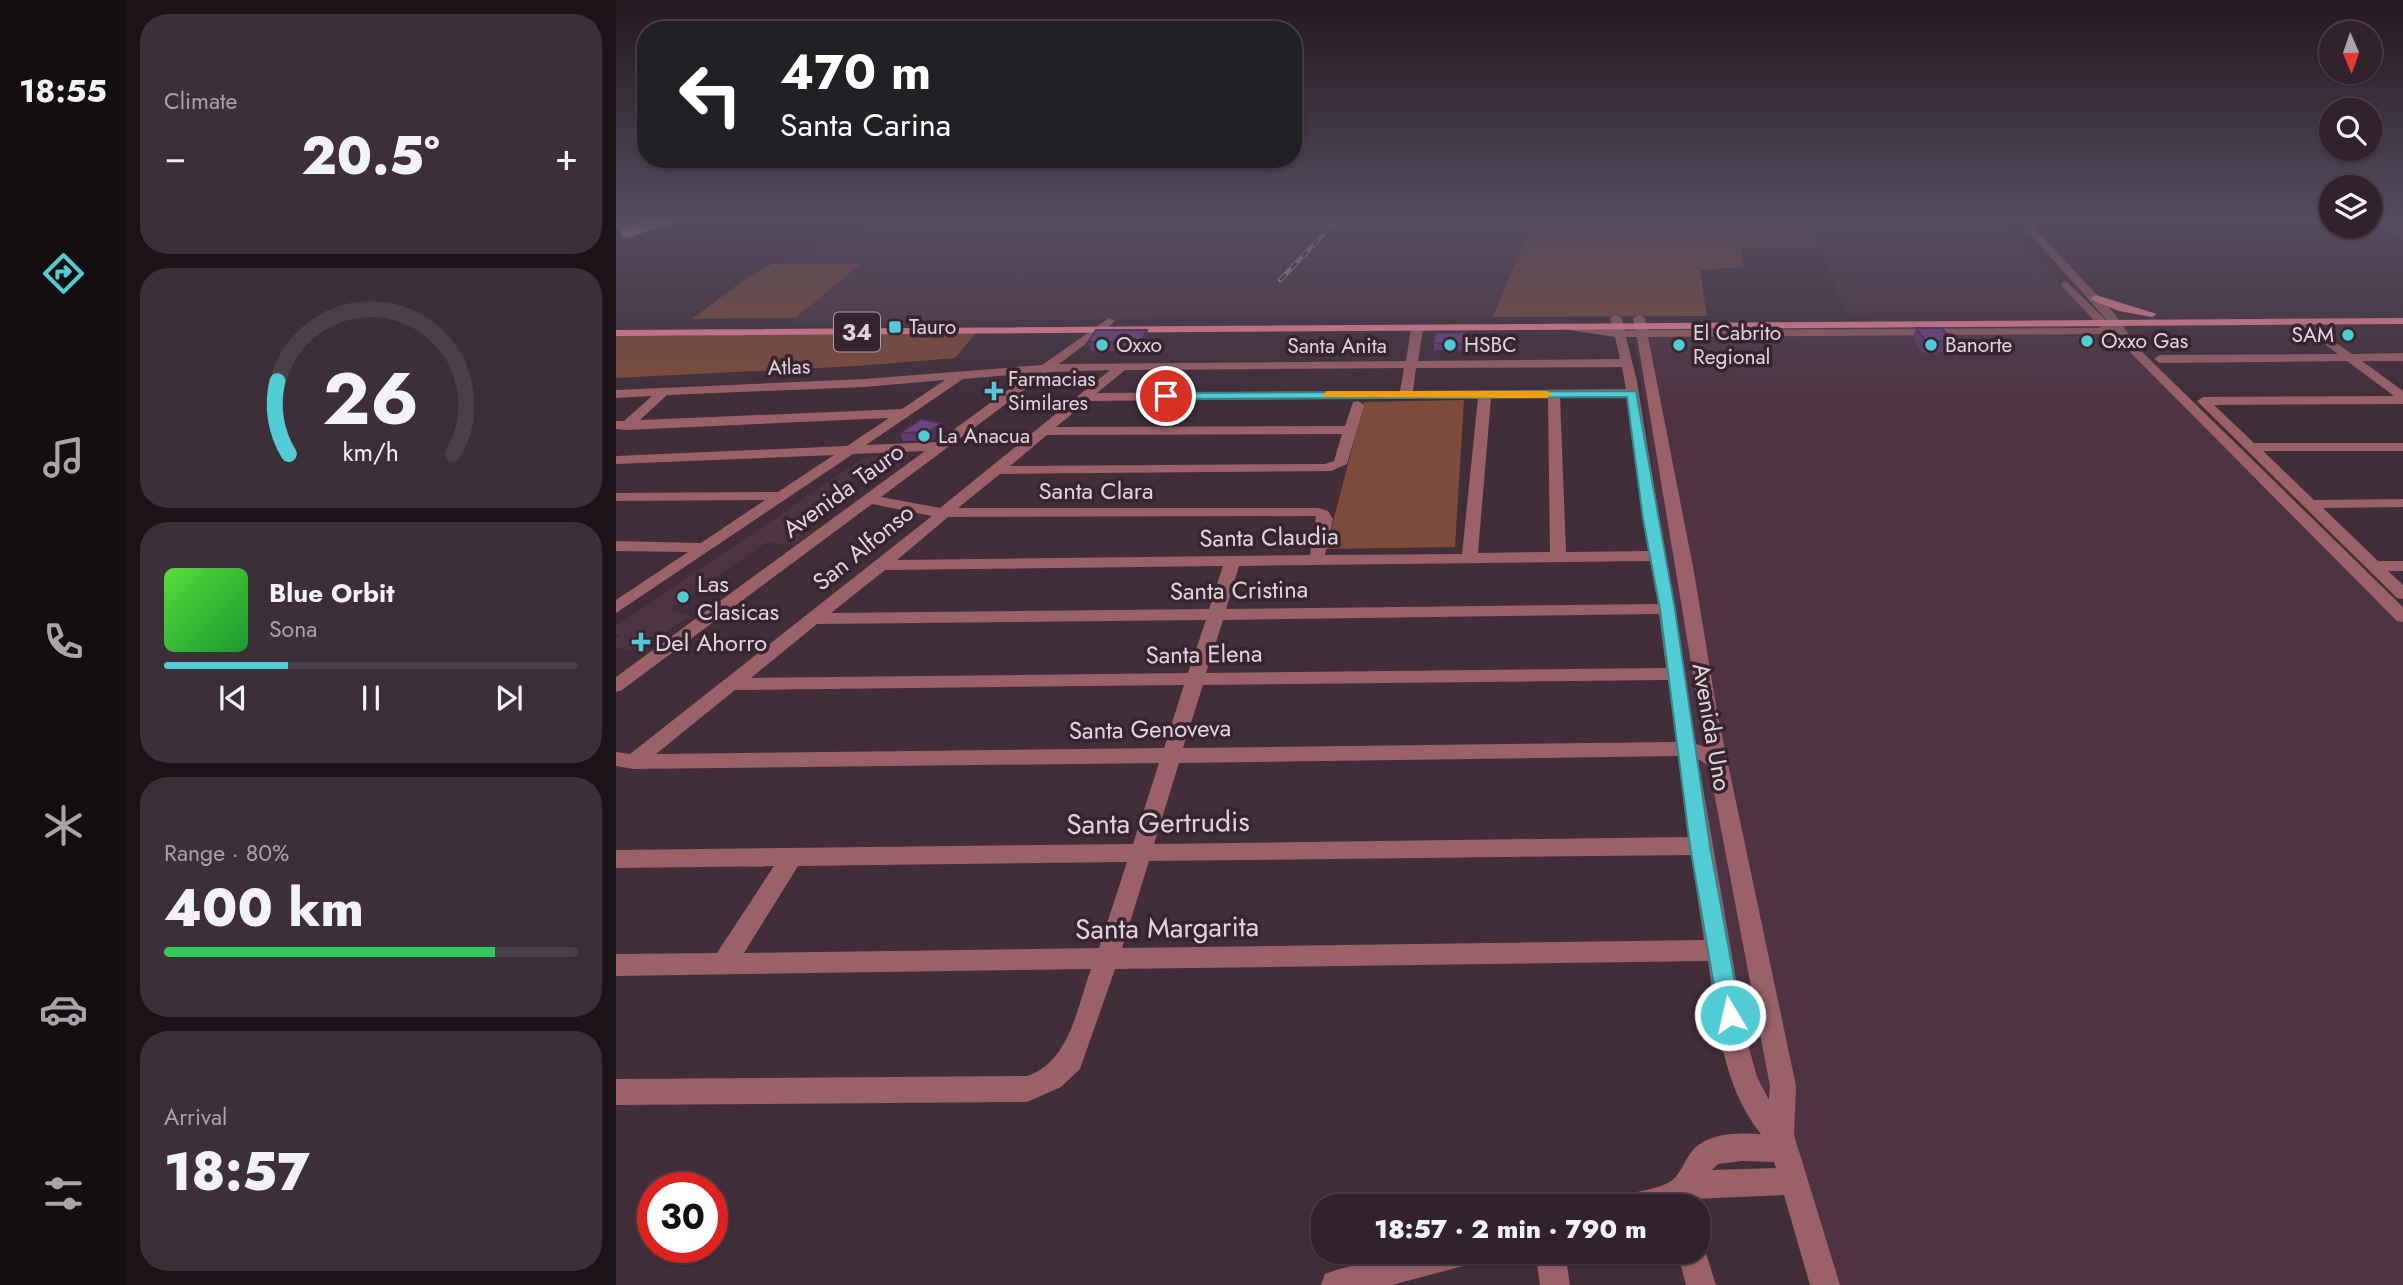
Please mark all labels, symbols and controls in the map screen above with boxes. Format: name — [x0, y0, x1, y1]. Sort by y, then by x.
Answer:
north arrow — [2319, 21, 2382, 84]
map controls — [2319, 21, 2382, 238]
text: 470 m — [780, 37, 931, 107]
icon: left — [665, 49, 756, 140]
text: 18:55 — [19, 68, 107, 114]
text: Climate — [164, 84, 237, 118]
button: search — [2319, 98, 2382, 161]
text: Santa Carina — [780, 102, 951, 148]
text: 20.5° — [301, 118, 440, 194]
text: − — [164, 129, 186, 184]
text: + — [555, 129, 578, 184]
button: layers — [2319, 175, 2382, 238]
icon: directions — [39, 249, 88, 298]
road number: 34 — [834, 312, 880, 352]
place label: Tauro — [909, 312, 956, 342]
place label: El Cabrito Regional — [1693, 318, 1781, 372]
marker: Tauro — [887, 319, 903, 335]
place label: SAM — [2292, 320, 2334, 350]
place label: Oxxo Gas — [2101, 326, 2188, 356]
marker: SAM — [2340, 327, 2356, 343]
place label: Oxxo — [1116, 330, 1162, 360]
place label: HSBC — [1464, 330, 1517, 360]
place label: Banorte — [1945, 330, 2013, 360]
street label: Santa Anita — [1287, 331, 1387, 361]
marker: Oxxo Gas — [2079, 333, 2095, 349]
marker: Oxxo — [1094, 337, 1110, 353]
marker: HSBC — [1442, 337, 1458, 353]
marker: El Cabrito Regional — [1671, 337, 1687, 353]
marker: Banorte — [1923, 337, 1939, 353]
text: 26 — [323, 347, 419, 452]
street label: Atlas — [767, 351, 811, 383]
place label: Farmacias Similares — [1008, 364, 1096, 418]
pin — [1136, 366, 1196, 426]
icon: arrive — [1147, 377, 1185, 415]
marker: Farmacias Similares — [986, 383, 1002, 399]
place label: La Anacua — [938, 421, 1030, 451]
marker: La Anacua — [916, 428, 932, 444]
icon: music — [39, 433, 88, 482]
text: km/h — [343, 434, 399, 470]
street label: Avenida Tauro — [775, 434, 911, 546]
street label: Santa Clara — [1038, 473, 1154, 508]
street label: San Alfonso — [805, 495, 921, 599]
street label: Santa Claudia — [1199, 518, 1339, 556]
place label: Las Clasicas — [697, 566, 779, 629]
street label: Santa Cristina — [1169, 571, 1309, 609]
text: Blue Orbit — [269, 574, 394, 612]
marker: Las Clasicas — [675, 589, 691, 605]
text: Sona — [269, 612, 317, 646]
icon: phone — [39, 617, 88, 666]
place label: Del Ahorro — [655, 625, 767, 660]
marker: Del Ahorro — [633, 634, 649, 650]
street label: Santa Elena — [1145, 635, 1263, 673]
street label: Avenida Uno — [1684, 660, 1740, 794]
icon: previous — [214, 679, 252, 717]
icon: pause — [352, 679, 390, 717]
icon: next — [490, 679, 528, 717]
street label: Santa Genoveva — [1068, 710, 1232, 748]
icon: climate — [39, 801, 88, 850]
street label: Santa Gertrudis — [1066, 801, 1250, 845]
text: Range · 80% — [164, 836, 289, 870]
text: 400 km — [164, 870, 364, 946]
street label: Santa Margarita — [1075, 906, 1259, 950]
position arrow — [1693, 978, 1767, 1052]
icon: car — [39, 985, 88, 1034]
text: Arrival — [164, 1100, 227, 1134]
text: 18:57 — [164, 1134, 310, 1210]
icon: filters — [39, 1169, 88, 1218]
speed limit sign: 30 — [637, 1172, 728, 1263]
text: 18:57 · 2 min · 790 m — [1374, 1210, 1647, 1248]

